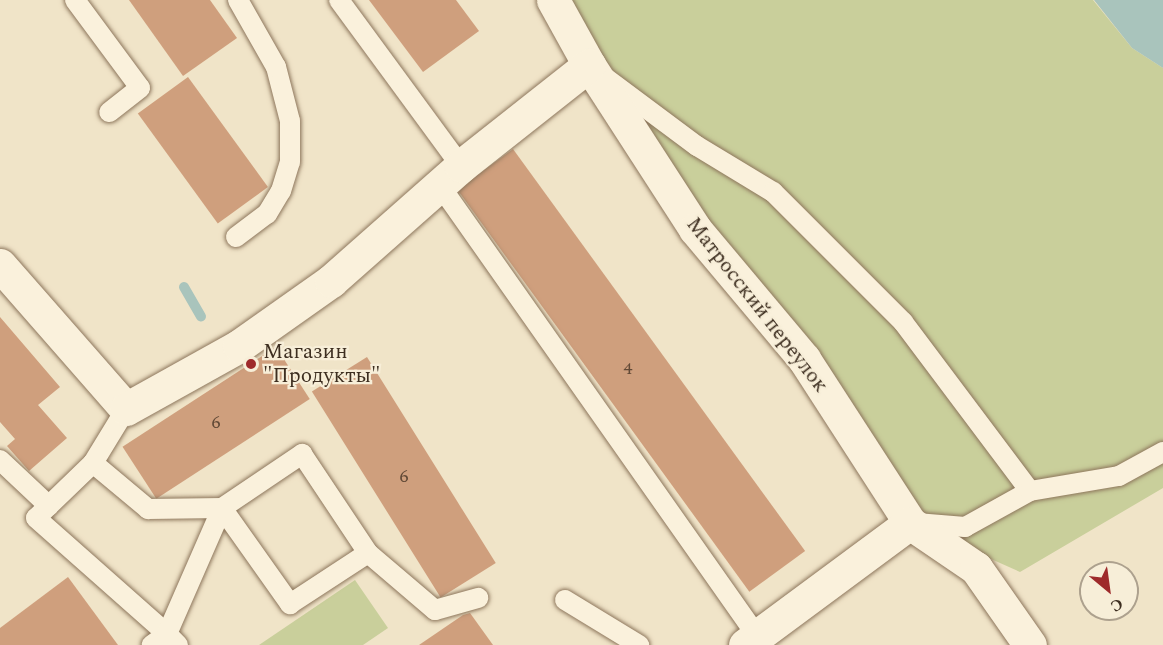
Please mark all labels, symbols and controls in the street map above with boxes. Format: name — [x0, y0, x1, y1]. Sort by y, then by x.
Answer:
street label: Матросский переулок — [681, 212, 833, 398]
place label: Магазин "Продукты" — [263, 339, 381, 389]
marker: Магазин "Продукты" — [244, 357, 258, 371]
house number: 4 — [624, 358, 632, 380]
house number: 6 — [212, 412, 220, 434]
house number: 6 — [400, 466, 408, 488]
north arrow — [1079, 561, 1139, 621]
text: С — [1106, 592, 1128, 618]

